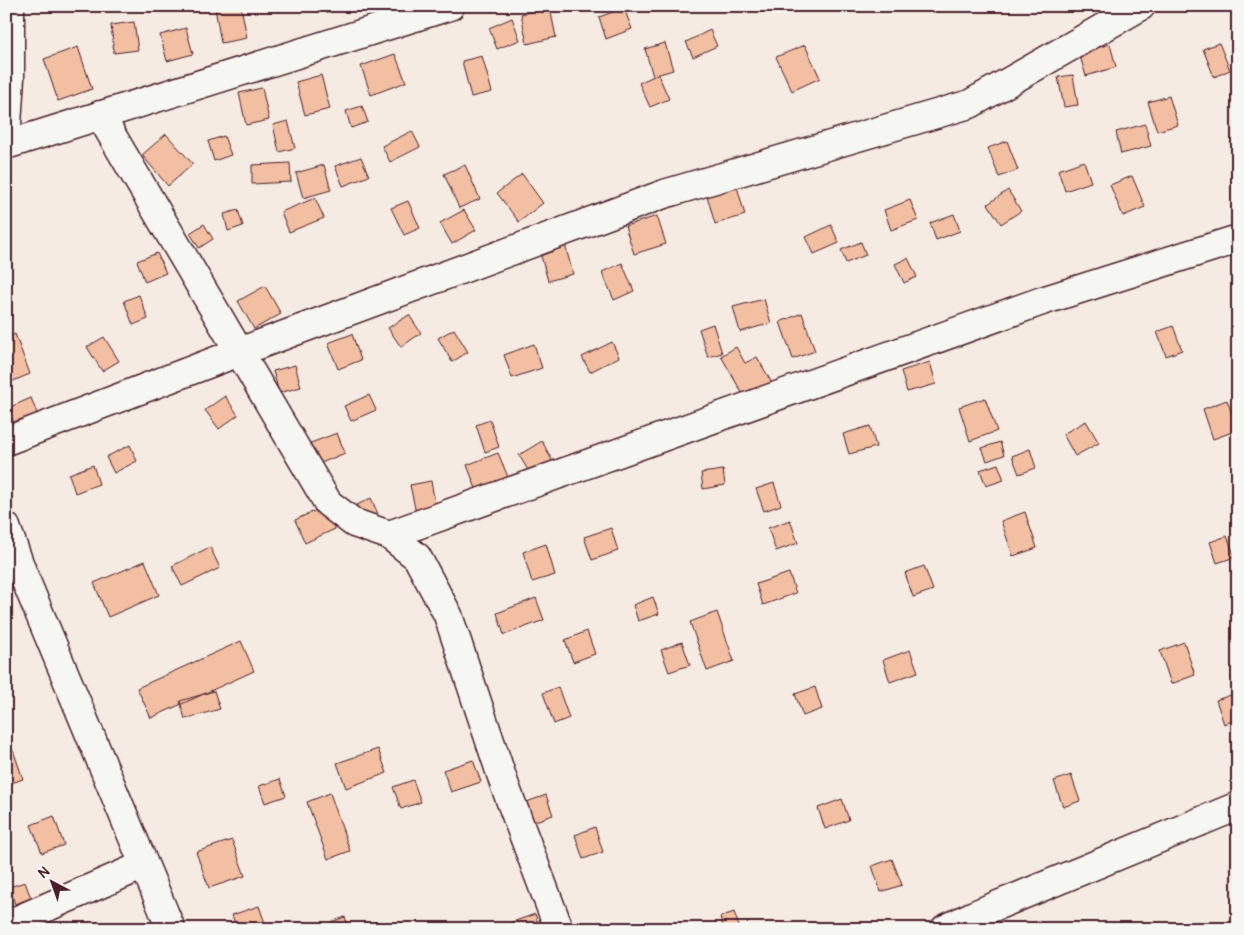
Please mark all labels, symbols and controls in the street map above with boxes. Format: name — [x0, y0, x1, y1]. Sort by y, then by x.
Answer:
north arrow — [28, 858, 78, 908]
text: N — [35, 863, 53, 882]

